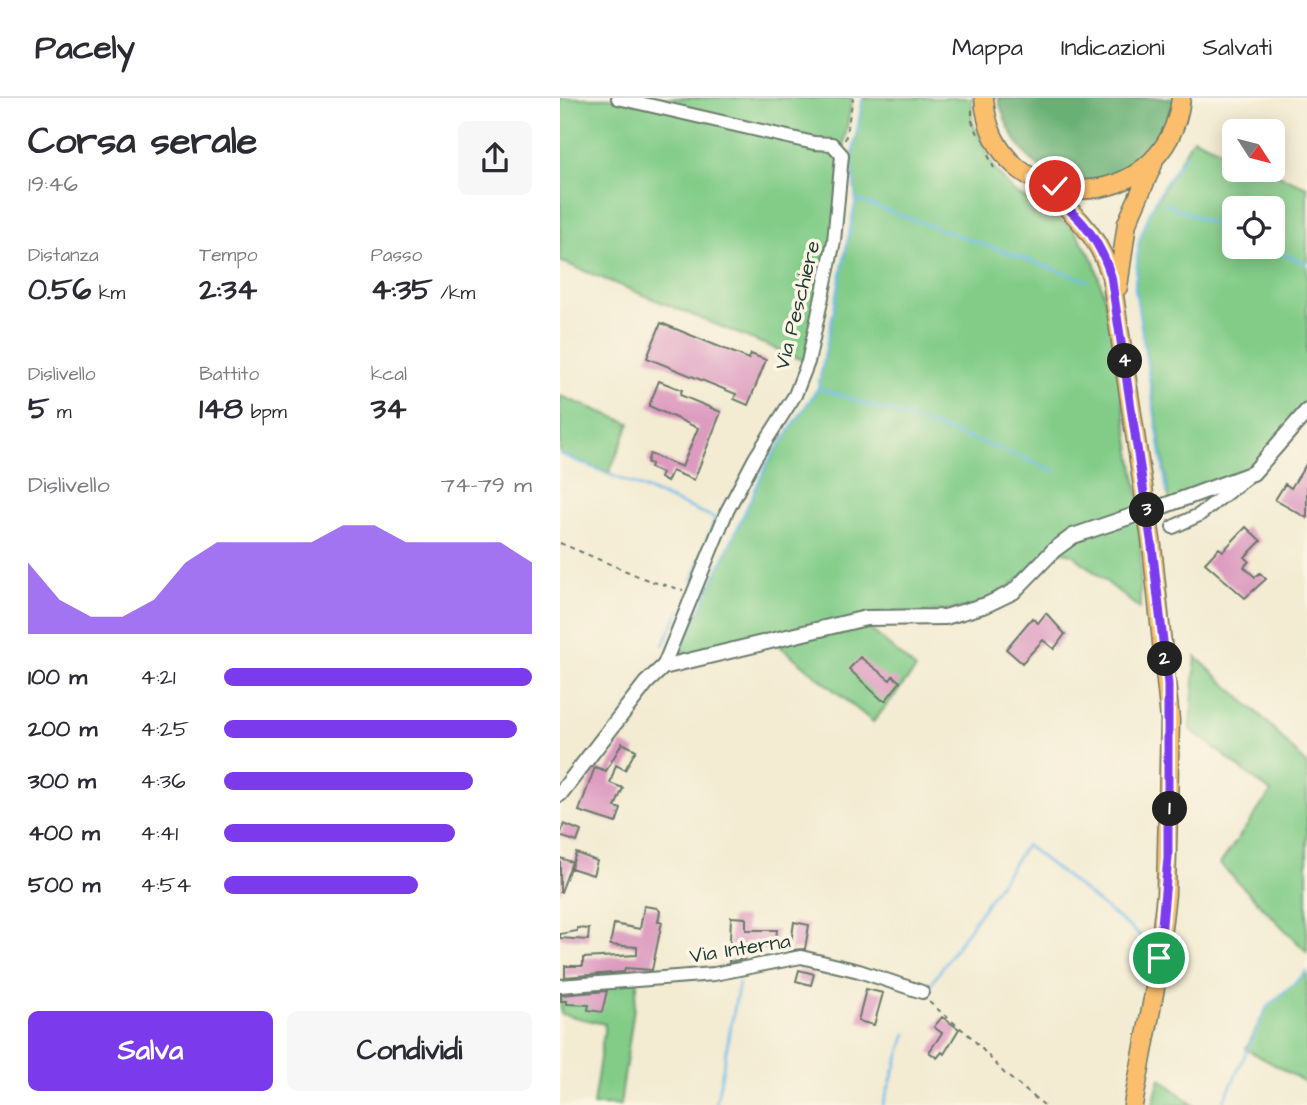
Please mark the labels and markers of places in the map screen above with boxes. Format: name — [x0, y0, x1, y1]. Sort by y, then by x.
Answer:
pin — [1025, 156, 1085, 216]
pin: 4 — [1108, 344, 1142, 378]
pin: 3 — [1130, 492, 1164, 528]
pin: 2 — [1148, 642, 1182, 676]
pin: 1 — [1152, 792, 1188, 826]
pin — [1129, 928, 1189, 988]

